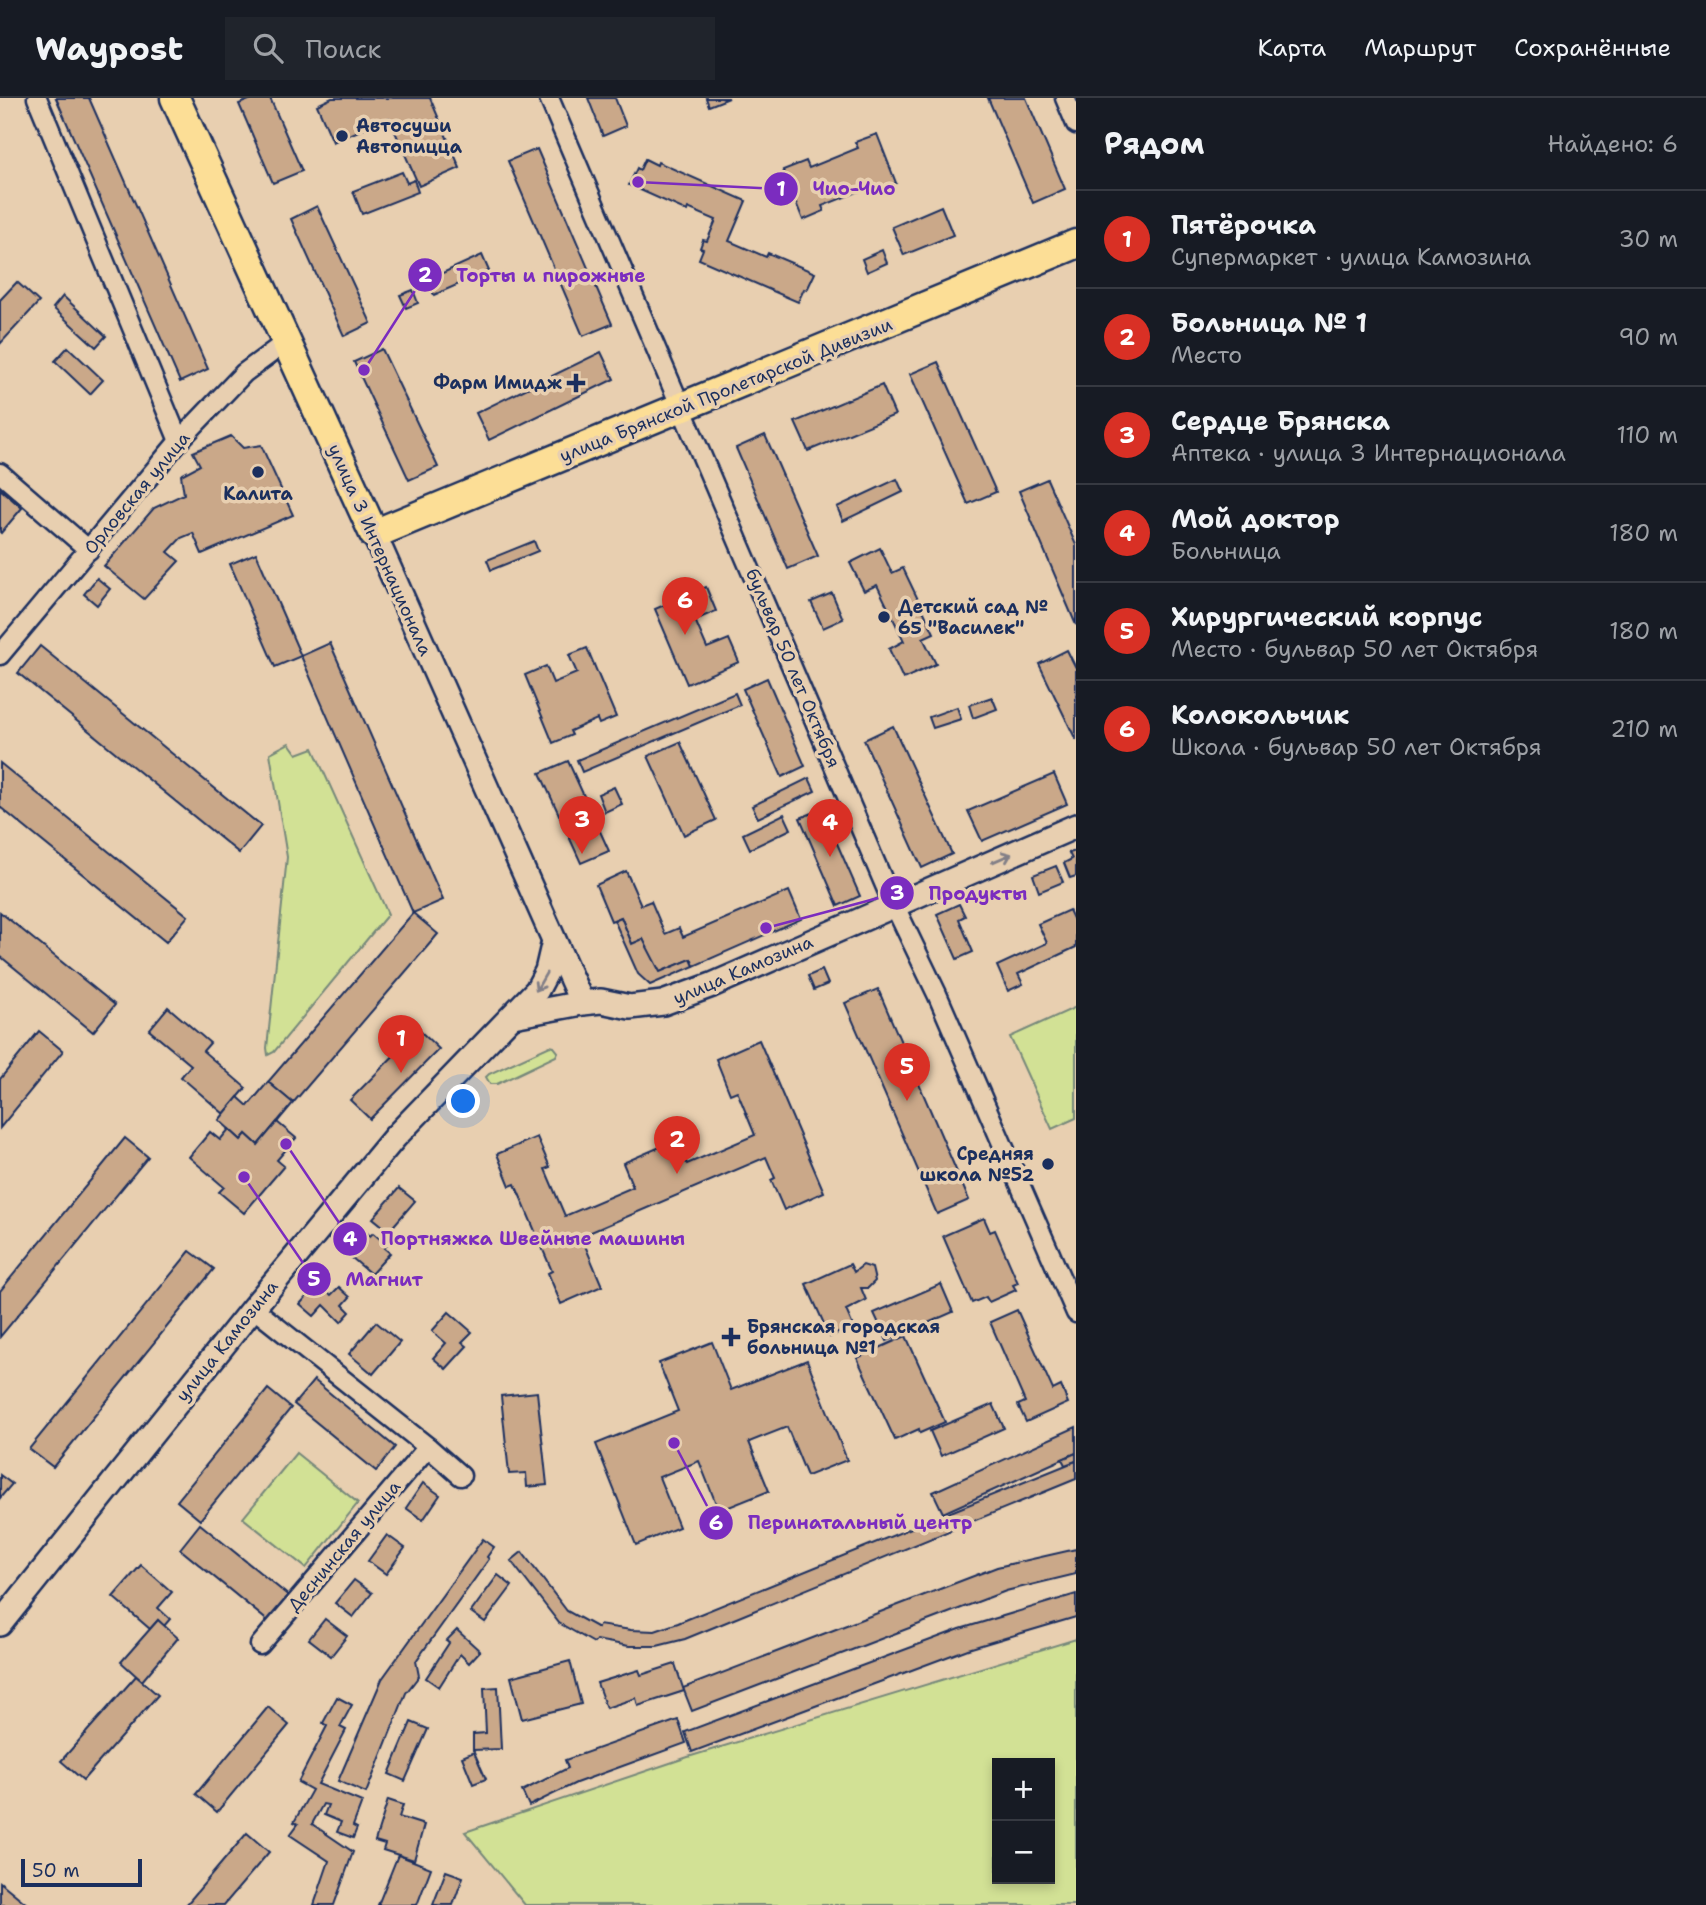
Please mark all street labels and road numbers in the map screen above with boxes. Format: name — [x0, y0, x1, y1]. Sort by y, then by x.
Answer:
street label: улица Брянской Пролетарской Дивизии — [556, 312, 896, 468]
street label: Орловская улица — [79, 427, 195, 559]
street label: улица 3 Интернационала — [322, 440, 438, 660]
street label: бульвар 50 лет Октября — [740, 565, 846, 771]
street label: улица Камозина — [669, 930, 817, 1010]
street label: улица Камозина — [171, 1275, 283, 1407]
street label: Деснинская улица — [282, 1475, 406, 1617]

